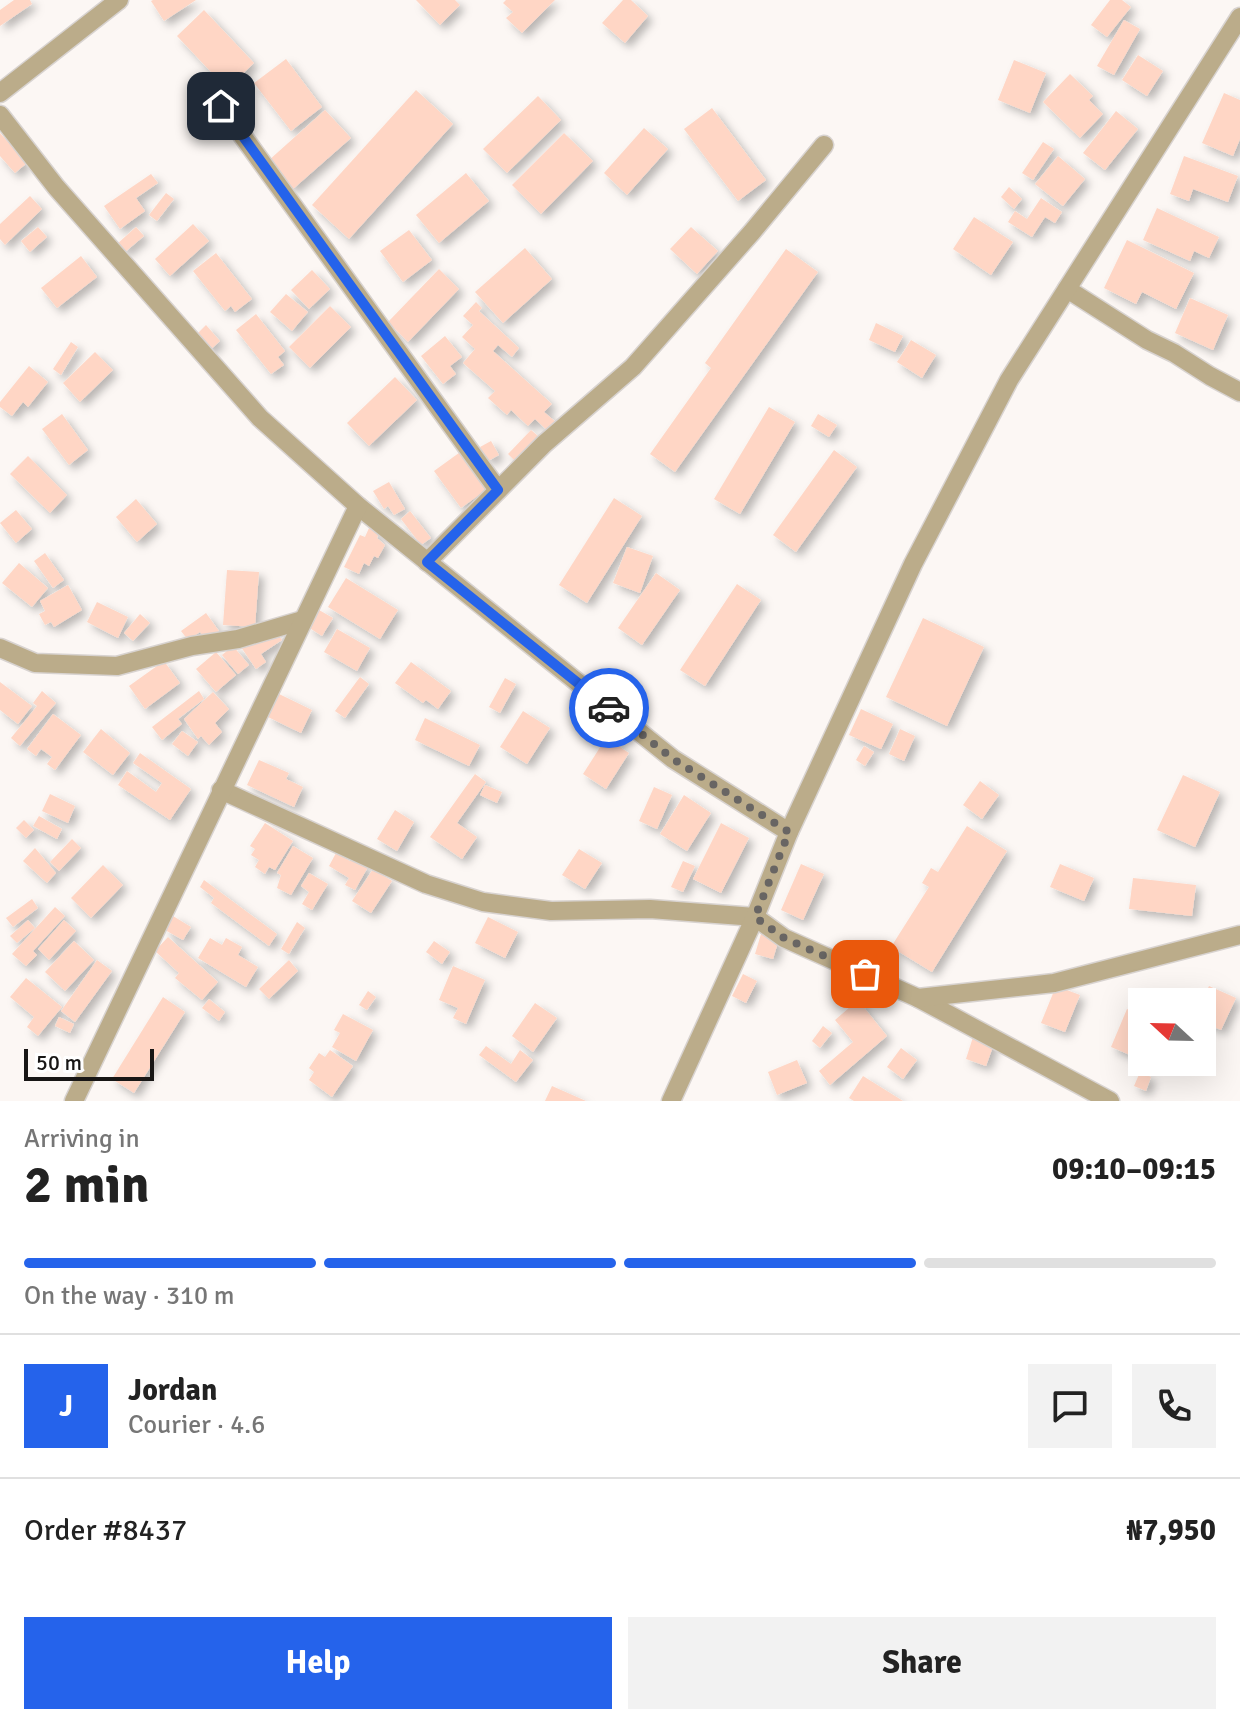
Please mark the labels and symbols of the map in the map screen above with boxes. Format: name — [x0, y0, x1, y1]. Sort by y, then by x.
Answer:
pin — [187, 72, 255, 140]
courier — [569, 668, 649, 748]
pin — [831, 940, 899, 1008]
north arrow — [1128, 988, 1216, 1076]
scale bar — [24, 1045, 154, 1081]

